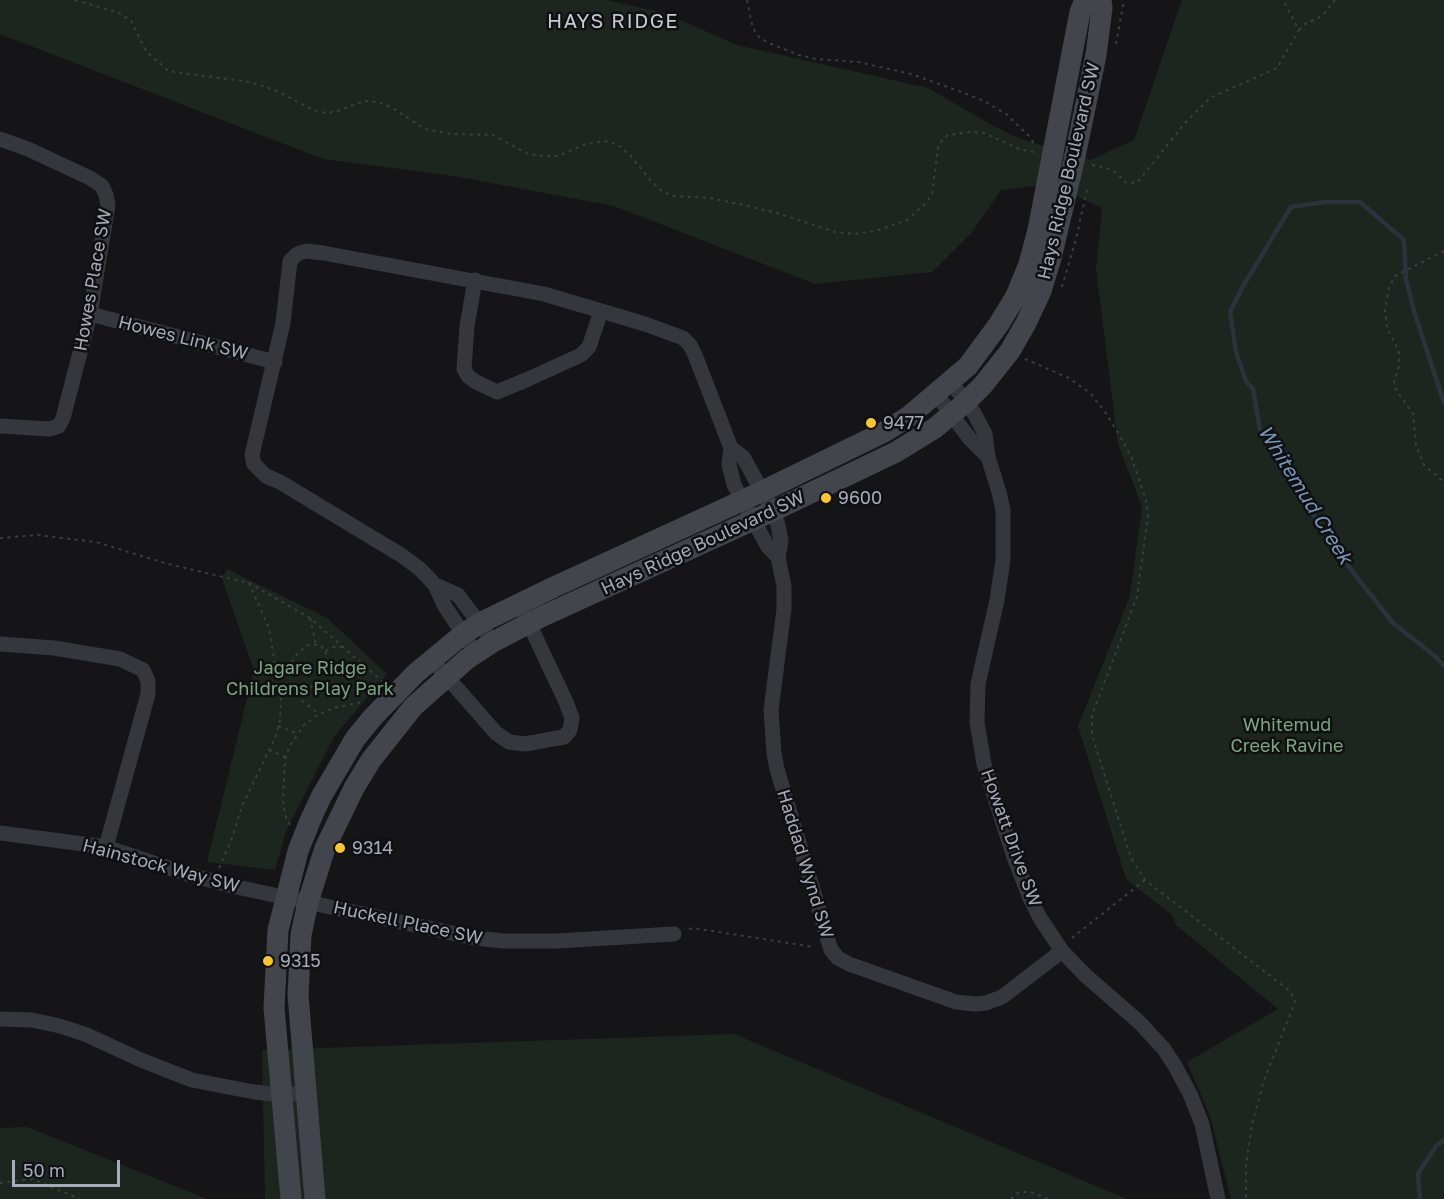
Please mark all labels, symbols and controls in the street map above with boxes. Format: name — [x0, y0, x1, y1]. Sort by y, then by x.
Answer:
district label: HAYS RIDGE — [547, 10, 679, 34]
street label: Hays Ridge Boulevard SW — [1034, 60, 1104, 282]
street label: Howes Place SW — [70, 207, 116, 353]
street label: Howes Link SW — [116, 311, 250, 365]
place label: 9477 — [883, 412, 924, 434]
marker: 9477 — [864, 416, 878, 430]
water label: Whitemud Creek — [1253, 421, 1357, 569]
street label: Hays Ridge Boulevard SW — [598, 486, 808, 600]
place label: 9600 — [838, 487, 882, 509]
marker: 9600 — [819, 491, 833, 505]
park label: Jagare Ridge Childrens Play Park — [226, 657, 394, 700]
park label: Whitemud Creek Ravine — [1231, 714, 1343, 756]
street label: Howatt Drive SW — [976, 766, 1046, 910]
street label: Haddad Wynd SW — [772, 787, 838, 941]
street label: Hainstock Way SW — [80, 835, 242, 897]
place label: 9314 — [352, 837, 393, 859]
marker: 9314 — [333, 841, 347, 855]
street label: Huckell Place SW — [332, 897, 484, 949]
place label: 9315 — [280, 950, 321, 972]
marker: 9315 — [261, 954, 275, 968]
scale bar — [15, 1148, 123, 1186]
text: 50 m — [23, 1159, 65, 1181]

